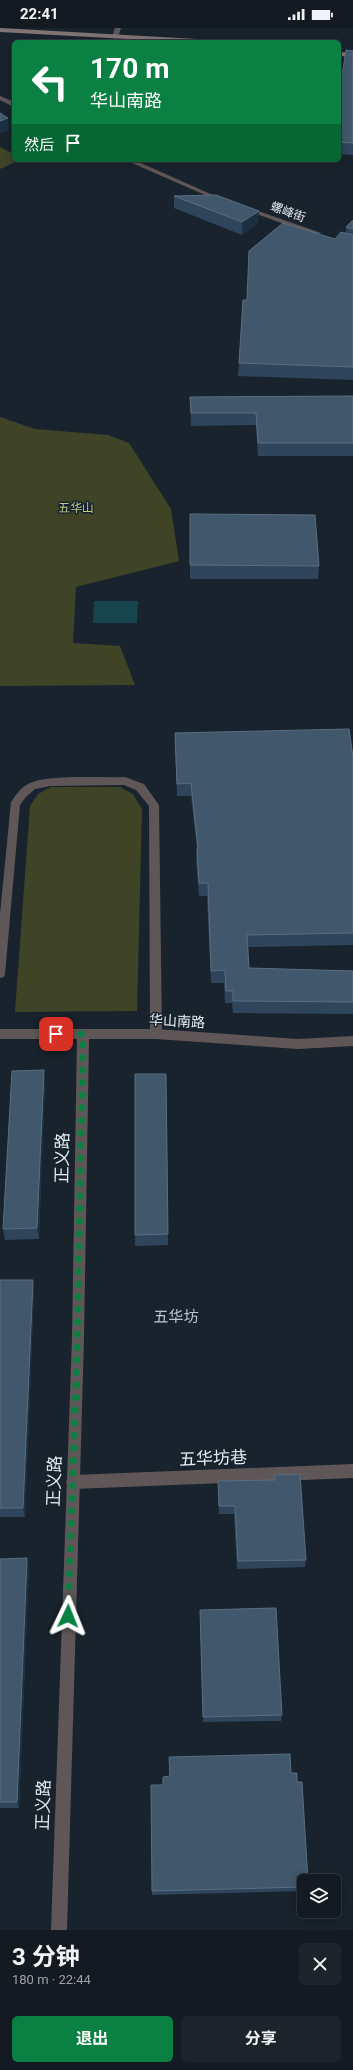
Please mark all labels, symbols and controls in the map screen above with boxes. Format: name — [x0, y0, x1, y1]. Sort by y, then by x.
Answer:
text: 22:41 — [20, 5, 59, 23]
text: 170 m — [90, 52, 169, 85]
icon: left — [24, 56, 76, 108]
text: 华山南路 — [90, 90, 162, 111]
icon: arrive — [62, 132, 84, 154]
text: 然后 — [24, 136, 54, 154]
street label: 螺峰街 — [269, 199, 307, 225]
park label: 五华山 — [58, 501, 94, 515]
street label: 华山南路 — [149, 1012, 205, 1030]
pin — [39, 1017, 73, 1051]
icon: arrive — [45, 1023, 67, 1045]
street label: 正义路 — [52, 1132, 72, 1184]
district label: 五华坊 — [153, 1308, 199, 1326]
street label: 五华坊巷 — [179, 1447, 247, 1469]
street label: 正义路 — [43, 1455, 65, 1507]
position arrow — [47, 1595, 89, 1637]
street label: 正义路 — [32, 1779, 54, 1831]
map controls — [297, 1874, 341, 1918]
button: layers — [297, 1874, 341, 1918]
text: 3 分钟 — [12, 1943, 80, 1971]
button: close — [299, 1943, 341, 1985]
text: 180 m · 22:44 — [12, 1972, 91, 1987]
button: 退出 — [12, 2016, 173, 2062]
button: 分享 — [181, 2016, 341, 2062]

